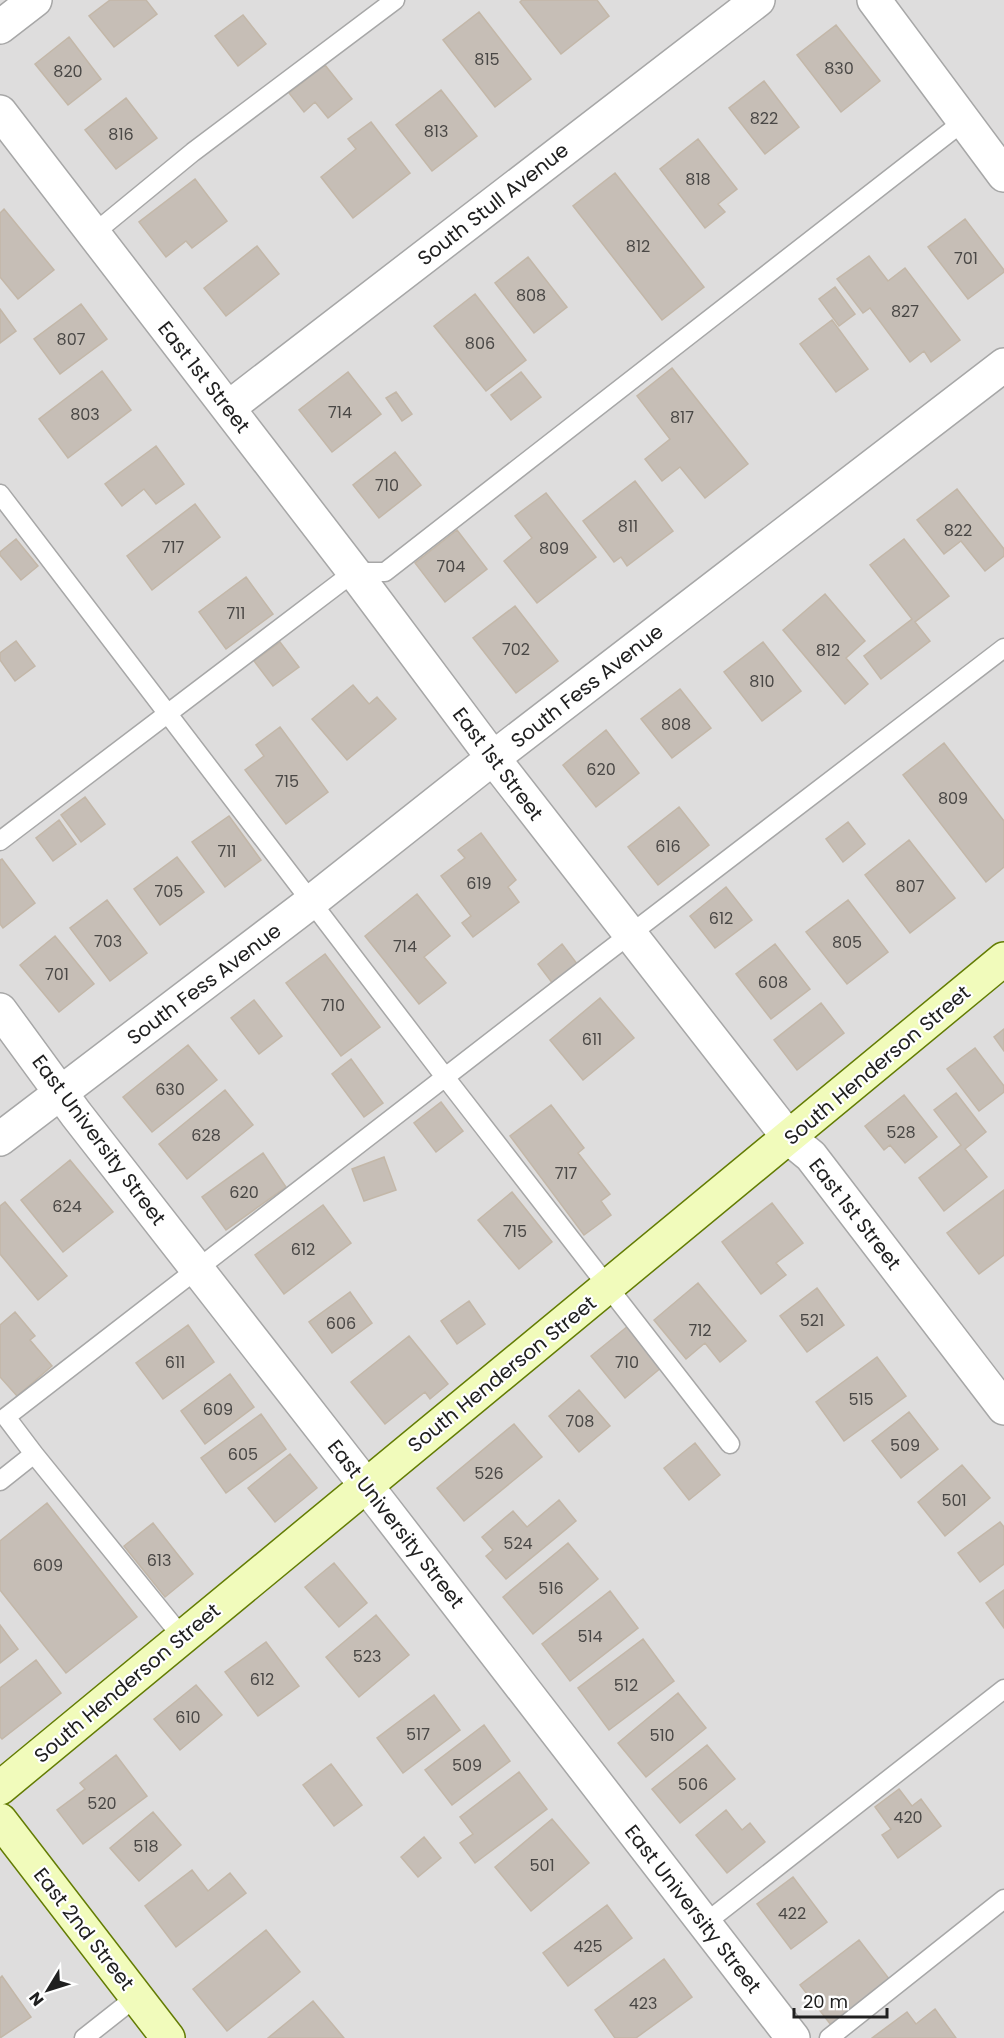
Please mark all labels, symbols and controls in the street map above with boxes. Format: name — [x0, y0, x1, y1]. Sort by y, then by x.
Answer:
house number: 815 — [474, 48, 500, 71]
house number: 830 — [824, 57, 854, 80]
house number: 820 — [53, 60, 83, 83]
house number: 822 — [750, 107, 778, 130]
house number: 813 — [424, 120, 448, 143]
house number: 816 — [108, 123, 134, 146]
street label: South Stull Avenue — [412, 136, 574, 272]
house number: 818 — [685, 168, 711, 191]
house number: 812 — [626, 235, 650, 258]
house number: 701 — [954, 247, 978, 270]
house number: 808 — [516, 284, 546, 307]
house number: 827 — [891, 300, 919, 323]
street label: East 1st Street — [151, 315, 257, 439]
house number: 807 — [57, 328, 86, 351]
house number: 806 — [465, 332, 495, 355]
house number: 714 — [328, 401, 352, 424]
house number: 803 — [70, 403, 100, 426]
house number: 817 — [670, 406, 694, 429]
house number: 710 — [375, 474, 399, 497]
house number: 811 — [618, 515, 638, 538]
house number: 822 — [944, 519, 972, 542]
house number: 717 — [162, 536, 185, 559]
house number: 809 — [539, 537, 569, 560]
house number: 704 — [437, 555, 465, 578]
house number: 711 — [227, 602, 245, 625]
street label: South Fess Avenue — [505, 618, 669, 754]
house number: 702 — [502, 638, 530, 661]
house number: 812 — [816, 639, 840, 662]
house number: 810 — [749, 670, 775, 693]
street label: East 1st Street — [446, 702, 550, 826]
house number: 808 — [661, 713, 691, 736]
house number: 620 — [586, 758, 616, 781]
house number: 715 — [275, 770, 299, 793]
house number: 809 — [938, 787, 968, 810]
house number: 616 — [655, 835, 681, 858]
house number: 711 — [218, 840, 236, 863]
house number: 619 — [466, 872, 492, 895]
house number: 807 — [896, 875, 925, 898]
house number: 705 — [155, 880, 183, 903]
house number: 612 — [709, 907, 733, 930]
street label: South Fess Avenue — [121, 917, 287, 1051]
house number: 703 — [94, 930, 122, 953]
house number: 805 — [832, 931, 862, 954]
house number: 714 — [393, 935, 417, 958]
house number: 701 — [45, 963, 69, 986]
house number: 608 — [758, 971, 788, 994]
street label: South Henderson Street — [778, 979, 976, 1151]
house number: 710 — [321, 994, 345, 1017]
house number: 611 — [582, 1028, 602, 1051]
street label: East University Street — [26, 1049, 172, 1231]
house number: 630 — [155, 1078, 185, 1101]
house number: 528 — [886, 1121, 916, 1144]
house number: 628 — [191, 1124, 221, 1147]
street label: East 1st Street — [802, 1152, 908, 1276]
house number: 717 — [555, 1162, 578, 1185]
house number: 620 — [229, 1181, 259, 1204]
house number: 624 — [52, 1195, 82, 1218]
house number: 715 — [503, 1220, 527, 1243]
house number: 612 — [291, 1238, 315, 1261]
street label: South Henderson Street — [402, 1289, 602, 1459]
house number: 521 — [800, 1309, 824, 1332]
house number: 606 — [326, 1312, 356, 1335]
house number: 712 — [688, 1319, 712, 1342]
house number: 611 — [165, 1351, 185, 1374]
house number: 710 — [615, 1351, 639, 1374]
house number: 515 — [848, 1388, 874, 1411]
house number: 609 — [203, 1398, 233, 1421]
house number: 708 — [566, 1410, 594, 1433]
street label: East University Street — [321, 1434, 471, 1614]
house number: 509 — [890, 1434, 920, 1457]
house number: 605 — [228, 1443, 258, 1466]
house number: 526 — [474, 1462, 504, 1485]
house number: 501 — [941, 1489, 967, 1512]
house number: 524 — [503, 1532, 533, 1555]
house number: 613 — [147, 1549, 171, 1572]
house number: 609 — [33, 1554, 63, 1577]
house number: 516 — [538, 1577, 564, 1600]
street label: South Henderson Street — [28, 1597, 226, 1769]
house number: 514 — [577, 1625, 603, 1648]
house number: 523 — [353, 1645, 381, 1668]
house number: 612 — [250, 1668, 274, 1691]
house number: 512 — [614, 1674, 638, 1697]
house number: 610 — [175, 1706, 201, 1729]
house number: 517 — [406, 1723, 430, 1746]
house number: 510 — [649, 1724, 675, 1747]
house number: 509 — [452, 1754, 482, 1777]
house number: 506 — [678, 1773, 708, 1796]
house number: 520 — [87, 1792, 117, 1815]
house number: 420 — [893, 1806, 923, 1829]
street label: East University Street — [618, 1819, 768, 1999]
house number: 518 — [133, 1835, 159, 1858]
house number: 501 — [529, 1854, 555, 1877]
street label: East 2nd Street — [27, 1862, 141, 1996]
house number: 422 — [778, 1902, 806, 1925]
house number: 425 — [573, 1935, 603, 1958]
north arrow — [18, 1960, 78, 2020]
scale bar — [794, 1981, 887, 2019]
text: N — [24, 1987, 49, 2011]
text: 20 m — [803, 1989, 848, 2014]
house number: 423 — [629, 1992, 657, 2015]

